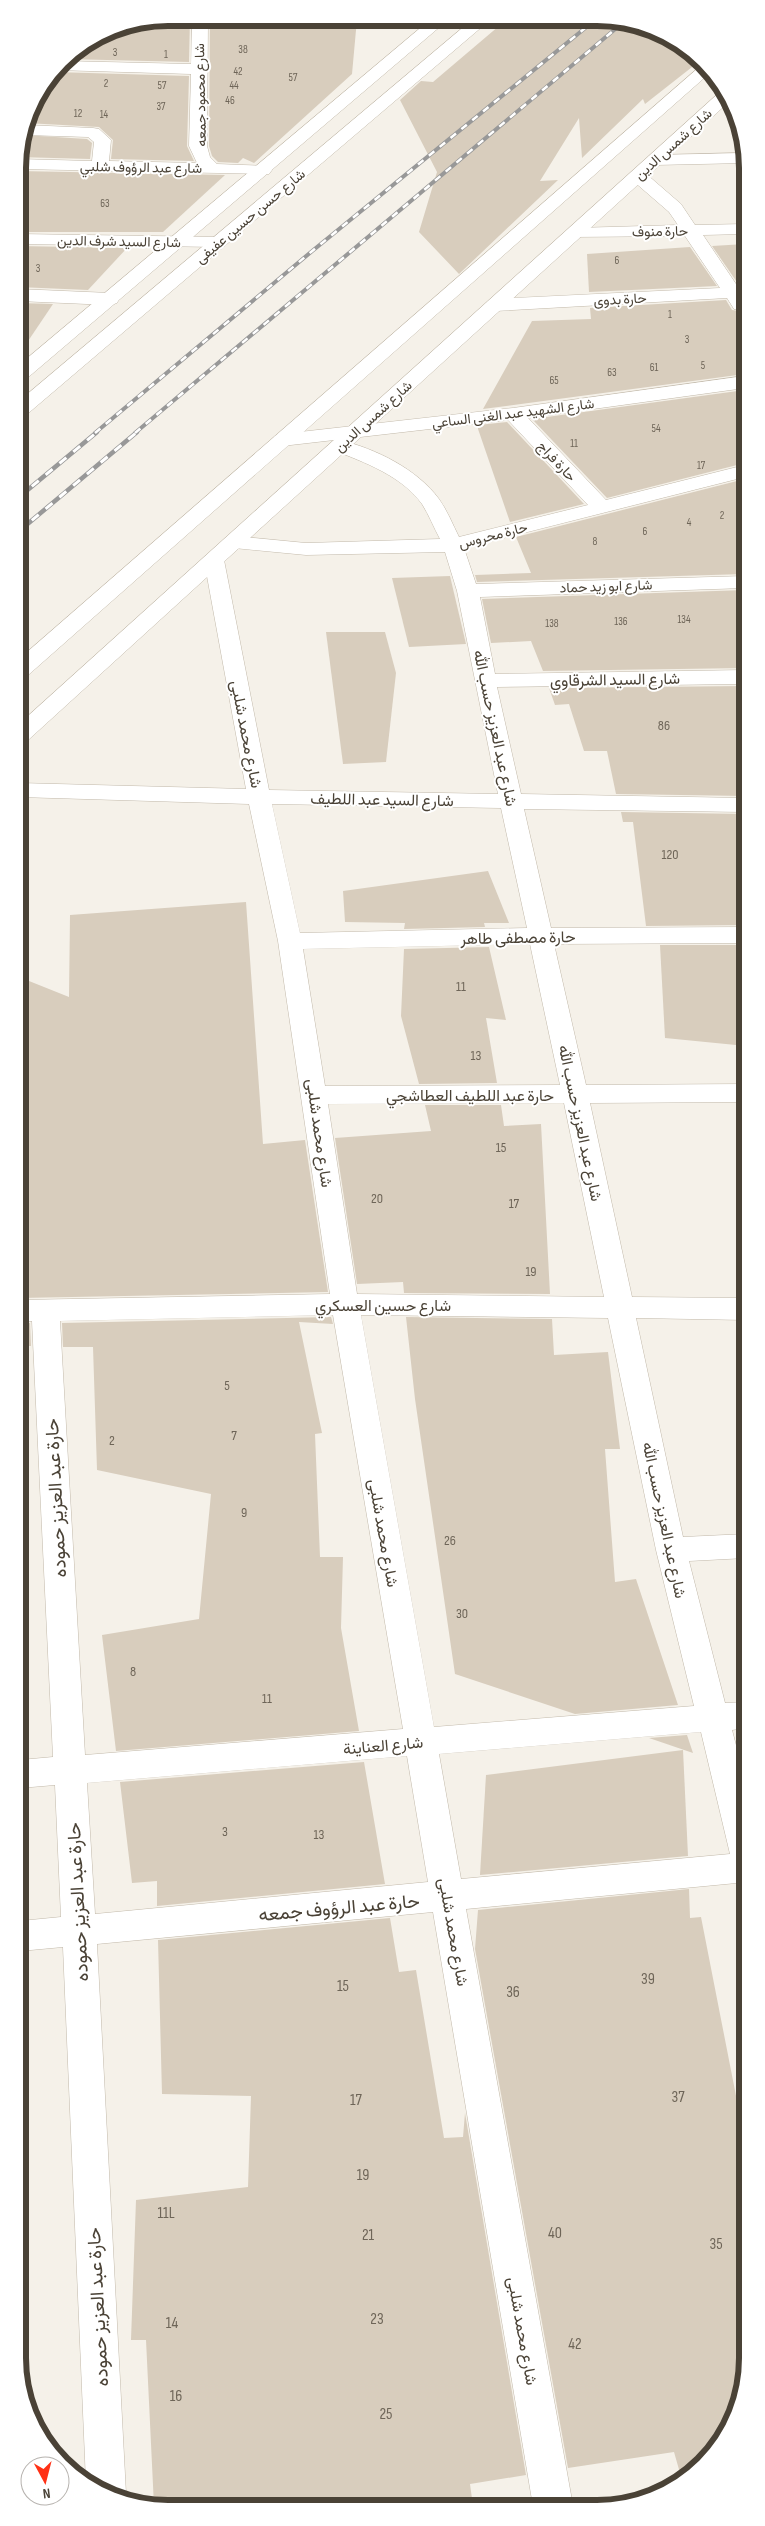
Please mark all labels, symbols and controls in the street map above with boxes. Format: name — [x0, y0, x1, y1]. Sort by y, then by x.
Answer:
street label: شارع محمود جمعه — [191, 43, 212, 147]
house number: 38 — [238, 43, 248, 56]
house number: 3 — [113, 46, 118, 59]
house number: 1 — [164, 48, 168, 61]
house number: 42 — [233, 65, 243, 78]
house number: 57 — [289, 71, 298, 84]
house number: 2 — [104, 77, 109, 90]
house number: 57 — [158, 79, 167, 92]
house number: 44 — [229, 79, 239, 92]
house number: 46 — [225, 94, 235, 107]
house number: 37 — [156, 100, 166, 113]
street label: شارع شمس الدين — [631, 105, 717, 185]
house number: 12 — [74, 107, 83, 120]
house number: 14 — [100, 108, 109, 121]
street label: شارع عبد الرؤوف شلبي — [80, 158, 202, 180]
street label: شارع حسن حسين عفيفى — [192, 165, 310, 269]
house number: 63 — [100, 197, 110, 210]
street label: حارة منوف — [632, 223, 688, 240]
street label: شارع السيد شرف الدين — [57, 232, 181, 253]
house number: 6 — [615, 254, 620, 267]
house number: 3 — [36, 262, 41, 275]
street label: حارة بدوى — [593, 290, 647, 309]
house number: 1 — [668, 308, 672, 321]
house number: 3 — [685, 333, 690, 346]
house number: 5 — [701, 359, 705, 372]
house number: 61 — [650, 361, 658, 374]
house number: 63 — [607, 366, 617, 379]
house number: 65 — [549, 374, 559, 387]
street label: شارع شمس الدين — [331, 377, 417, 457]
street label: شارع الشهيد عبد الغنى الساعي — [431, 395, 596, 435]
house number: 54 — [651, 422, 661, 435]
house number: 11 — [570, 437, 578, 450]
street label: حارة فراج — [532, 438, 580, 486]
house number: 17 — [697, 459, 706, 472]
house number: 2 — [720, 509, 725, 522]
house number: 4 — [687, 516, 692, 529]
street label: حارة محروس — [457, 519, 529, 552]
house number: 6 — [643, 525, 648, 538]
house number: 8 — [593, 535, 598, 548]
street label: شارع ابو زيد حماد — [559, 576, 653, 599]
house number: 134 — [677, 613, 691, 626]
house number: 136 — [614, 615, 628, 628]
house number: 138 — [545, 617, 559, 630]
street label: شارع عبد العزيز حسب الله — [468, 648, 521, 808]
street label: شارع السيد الشرقاوي — [550, 670, 680, 694]
street label: شارع محمد شلبى — [225, 679, 265, 790]
house number: 86 — [658, 717, 670, 734]
street label: شارع السيد عبد اللطيف — [310, 790, 454, 812]
house number: 120 — [661, 846, 679, 863]
street label: حارة مصطفى طاهر — [459, 928, 576, 949]
house number: 11 — [456, 978, 466, 995]
street label: شارع عبد العزيز حسب الله — [553, 1043, 606, 1203]
house number: 13 — [471, 1047, 482, 1064]
street label: شارع محمد شلبى — [300, 1078, 336, 1189]
street label: حارة عبد اللطيف العطاشجي — [386, 1087, 554, 1109]
house number: 15 — [496, 1139, 507, 1156]
house number: 20 — [371, 1190, 383, 1207]
house number: 17 — [509, 1195, 520, 1212]
house number: 19 — [525, 1263, 537, 1280]
street label: شارع حسين العسكري — [315, 1297, 451, 1319]
house number: 5 — [224, 1377, 230, 1394]
street label: حارة عبد العزيز حموده — [41, 1418, 72, 1578]
house number: 7 — [231, 1427, 237, 1444]
house number: 2 — [109, 1432, 115, 1449]
street label: شارع عبد العزيز حسب الله — [637, 1440, 690, 1600]
street label: شارع محمد شلبى — [363, 1478, 401, 1589]
house number: 9 — [241, 1504, 247, 1521]
house number: 26 — [444, 1532, 456, 1549]
house number: 30 — [456, 1605, 468, 1622]
house number: 8 — [130, 1663, 136, 1680]
house number: 11 — [262, 1690, 272, 1707]
street label: شارع العناينة — [342, 1734, 424, 1760]
street label: حارة عبد العزيز حموده — [63, 1822, 94, 1982]
house number: 3 — [222, 1823, 228, 1840]
house number: 13 — [314, 1826, 325, 1843]
street label: شارع محمد شلبى — [433, 1877, 471, 1988]
street label: حارة عبد الرؤوف جمعه — [257, 1890, 421, 1927]
house number: 39 — [641, 1970, 655, 1989]
house number: 15 — [337, 1977, 349, 1996]
house number: 36 — [506, 1983, 520, 2002]
house number: 37 — [671, 2088, 685, 2107]
house number: 17 — [350, 2091, 363, 2110]
house number: 19 — [357, 2166, 369, 2185]
house number: 11L — [157, 2204, 175, 2223]
house number: 40 — [548, 2224, 562, 2243]
house number: 21 — [362, 2226, 375, 2245]
street label: حارة عبد العزيز حموده — [83, 2227, 114, 2387]
house number: 35 — [709, 2235, 723, 2254]
street label: شارع محمد شلبى — [502, 2276, 540, 2387]
house number: 23 — [370, 2310, 384, 2329]
house number: 14 — [166, 2314, 178, 2333]
house number: 42 — [568, 2335, 582, 2354]
house number: 16 — [170, 2387, 182, 2406]
house number: 25 — [379, 2405, 393, 2424]
north arrow — [20, 2456, 70, 2506]
text: N — [42, 2485, 51, 2502]

